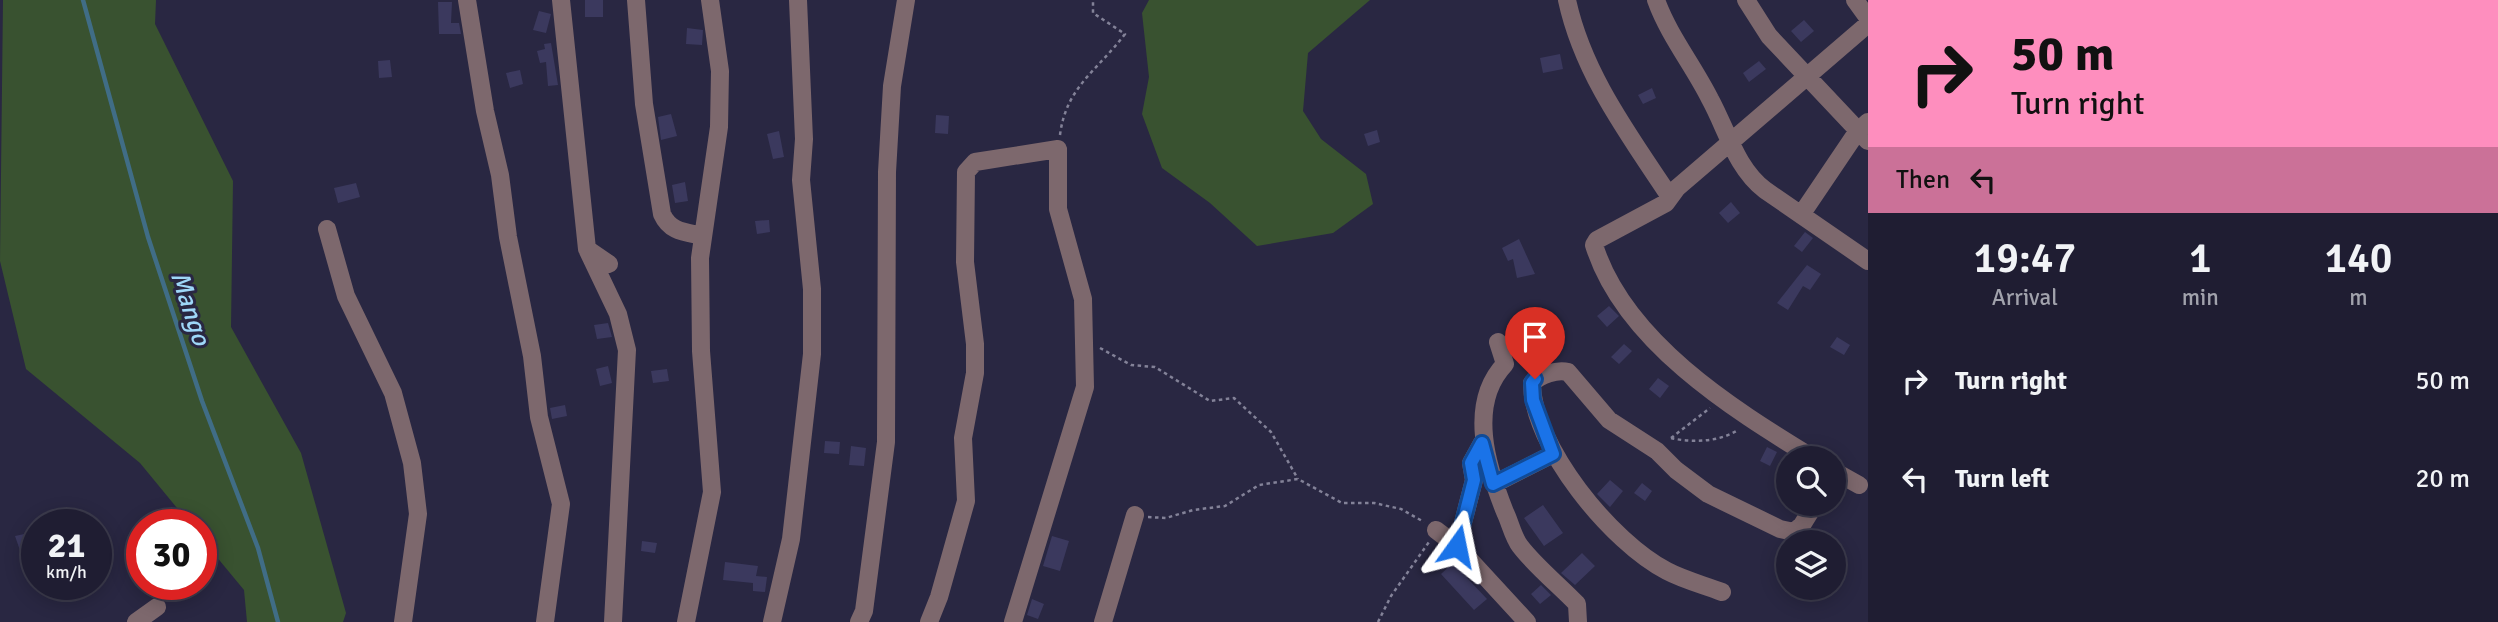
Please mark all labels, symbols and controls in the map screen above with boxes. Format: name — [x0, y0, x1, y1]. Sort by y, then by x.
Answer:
text: 50 m — [2011, 24, 2114, 84]
icon: right — [1896, 28, 1987, 119]
text: Turn right — [2011, 84, 2144, 123]
icon: left — [1964, 161, 2002, 199]
text: Then — [1896, 164, 1950, 196]
text: 19:47 — [1974, 233, 2076, 284]
text: 1 — [2189, 233, 2212, 284]
text: 140 — [2324, 233, 2392, 284]
water label: Mango — [163, 267, 217, 351]
text: Arrival — [1992, 283, 2058, 312]
text: min — [2182, 283, 2219, 312]
text: m — [2349, 283, 2368, 312]
pin — [1505, 307, 1565, 379]
icon: arrive — [1516, 318, 1554, 356]
icon: right — [1896, 362, 1934, 400]
text: Turn right — [1955, 365, 2067, 397]
text: 50 m — [2415, 365, 2470, 397]
map controls — [1776, 446, 1846, 600]
button: search — [1776, 446, 1846, 516]
icon: left — [1896, 460, 1934, 498]
text: Turn left — [1955, 463, 2049, 495]
text: 20 m — [2415, 463, 2470, 495]
speed limit sign: 30 — [126, 509, 217, 600]
position arrow — [1420, 509, 1494, 583]
text: 21 — [48, 524, 85, 567]
button: layers — [1776, 530, 1846, 600]
text: km/h — [46, 561, 87, 583]

